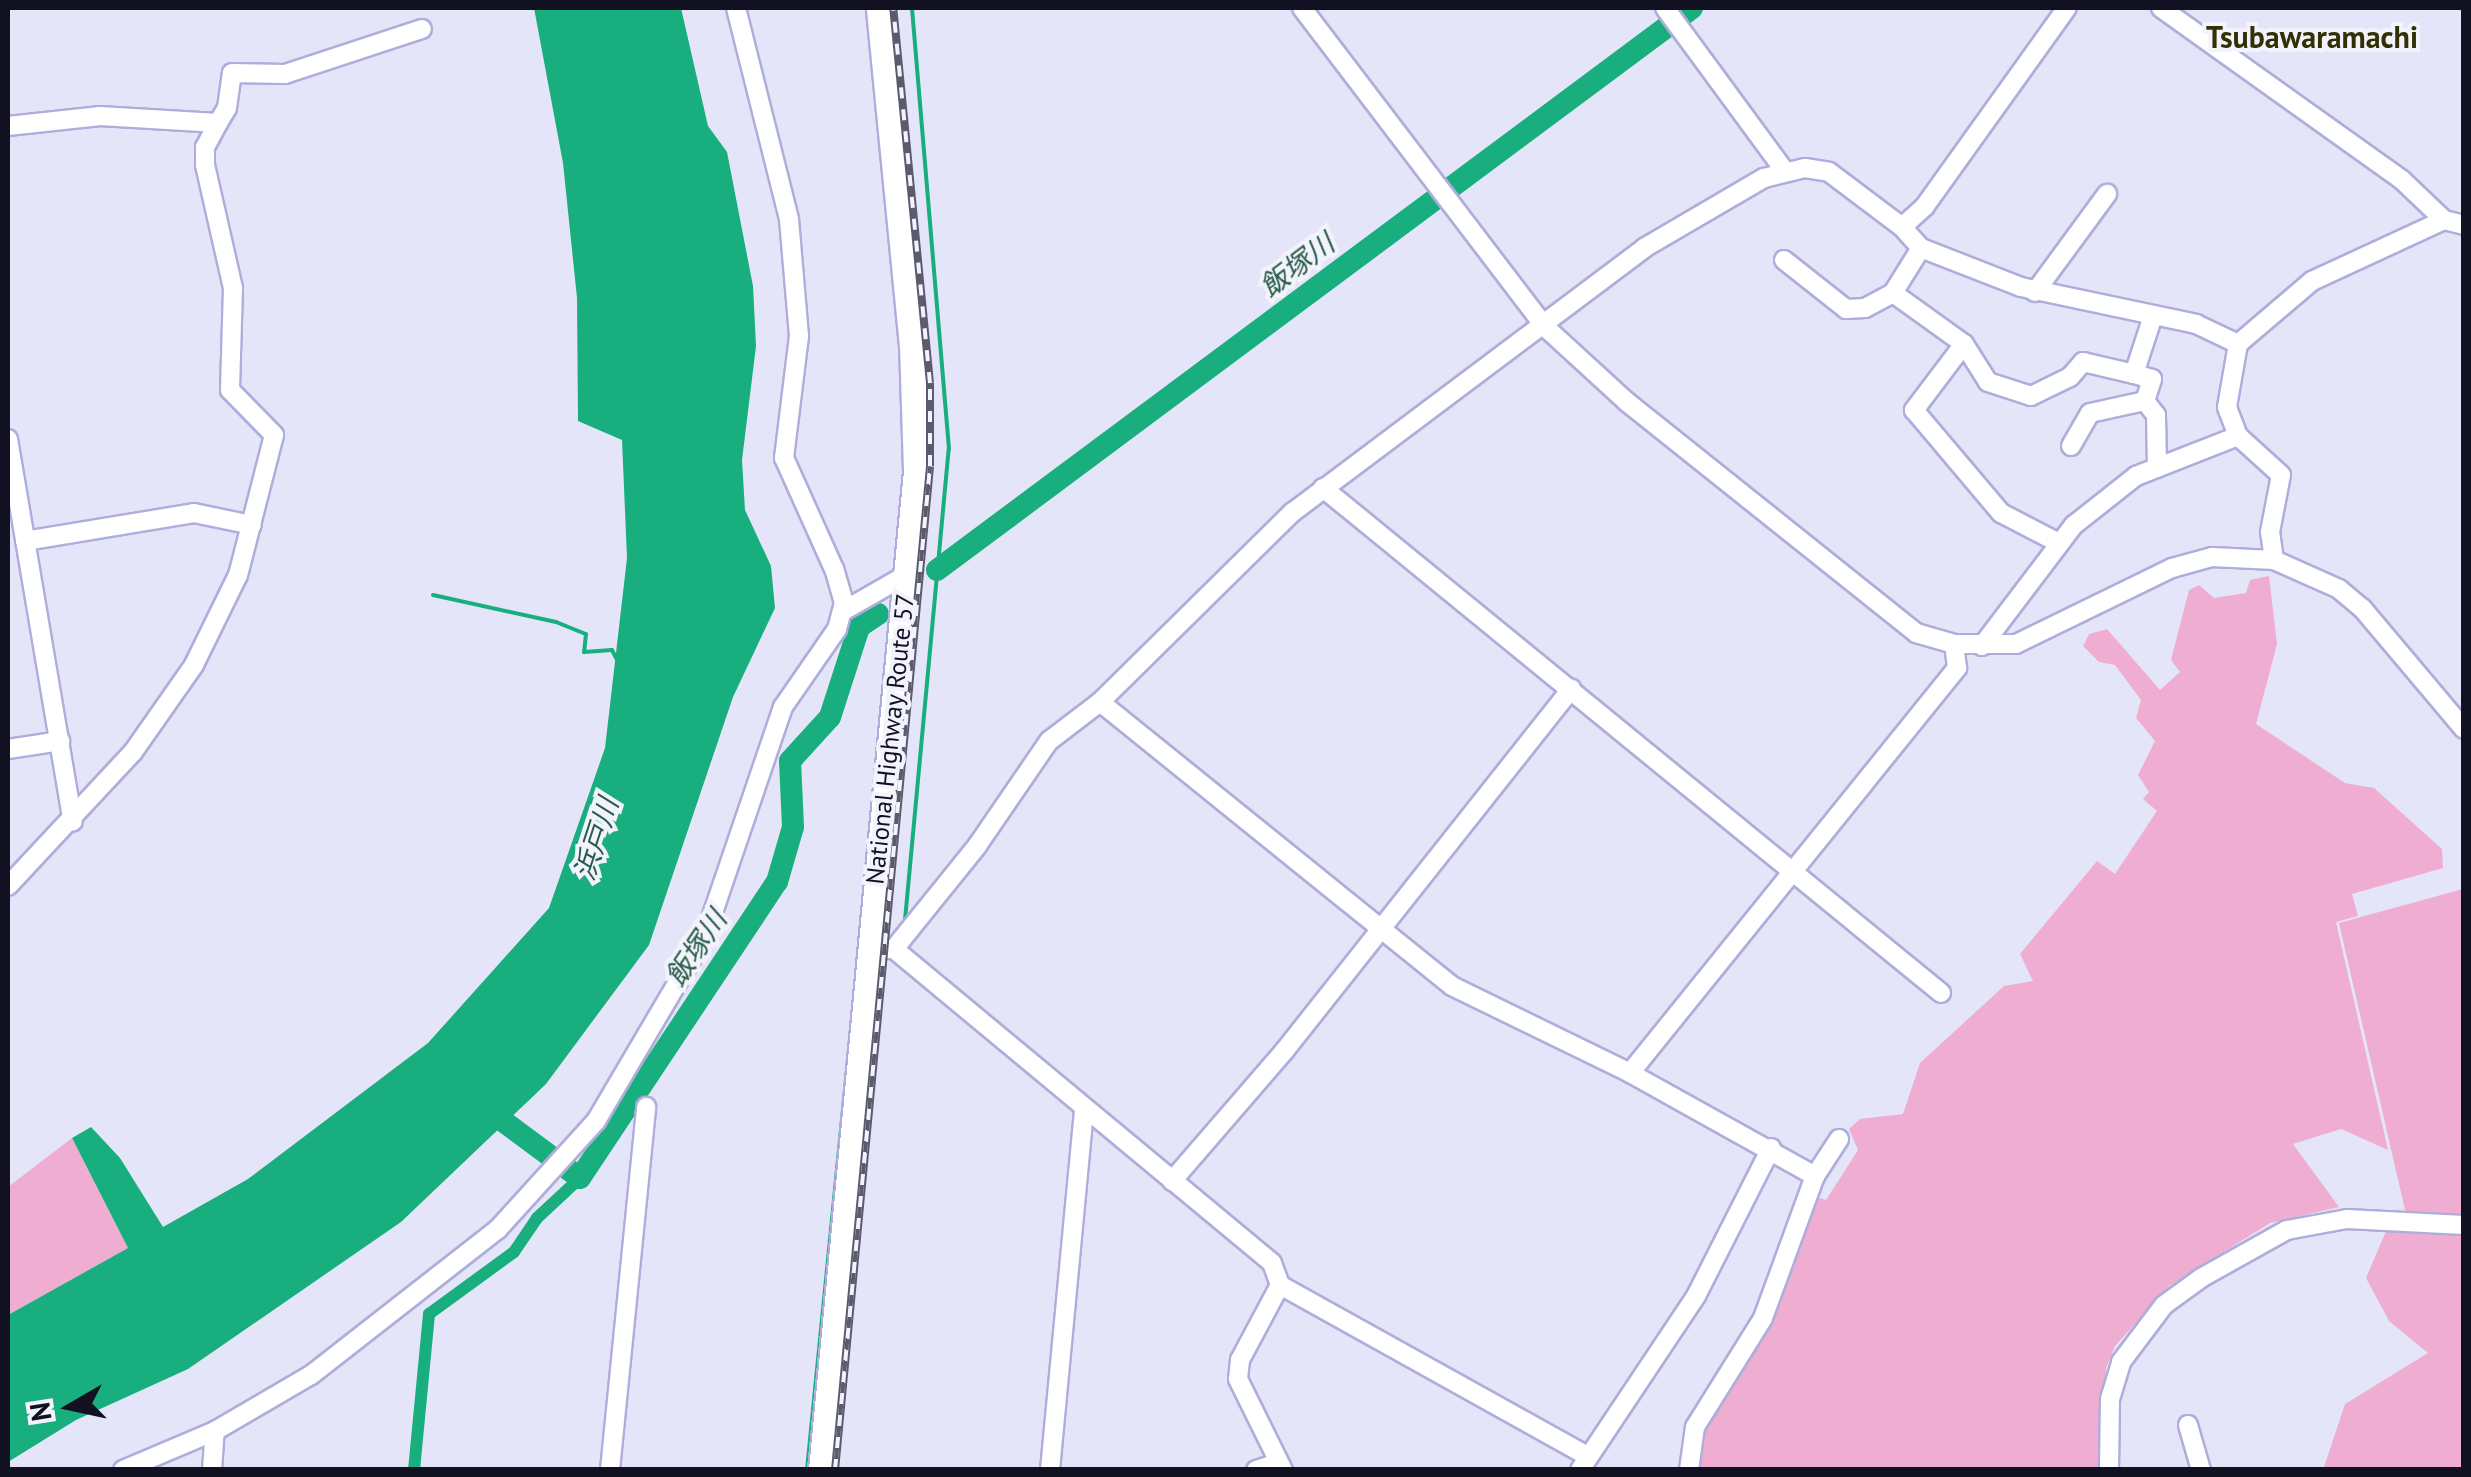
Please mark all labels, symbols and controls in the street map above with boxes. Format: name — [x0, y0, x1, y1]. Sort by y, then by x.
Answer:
district label: Tsubawaramachi — [2206, 19, 2418, 55]
water label: 飯塚川 — [1253, 226, 1341, 304]
street label: National Highway Route 57 — [860, 592, 920, 886]
water label: 浜戸川 — [567, 794, 625, 884]
water label: 飯塚川 — [659, 904, 733, 992]
north arrow — [20, 1357, 120, 1457]
text: N — [20, 1400, 60, 1424]

